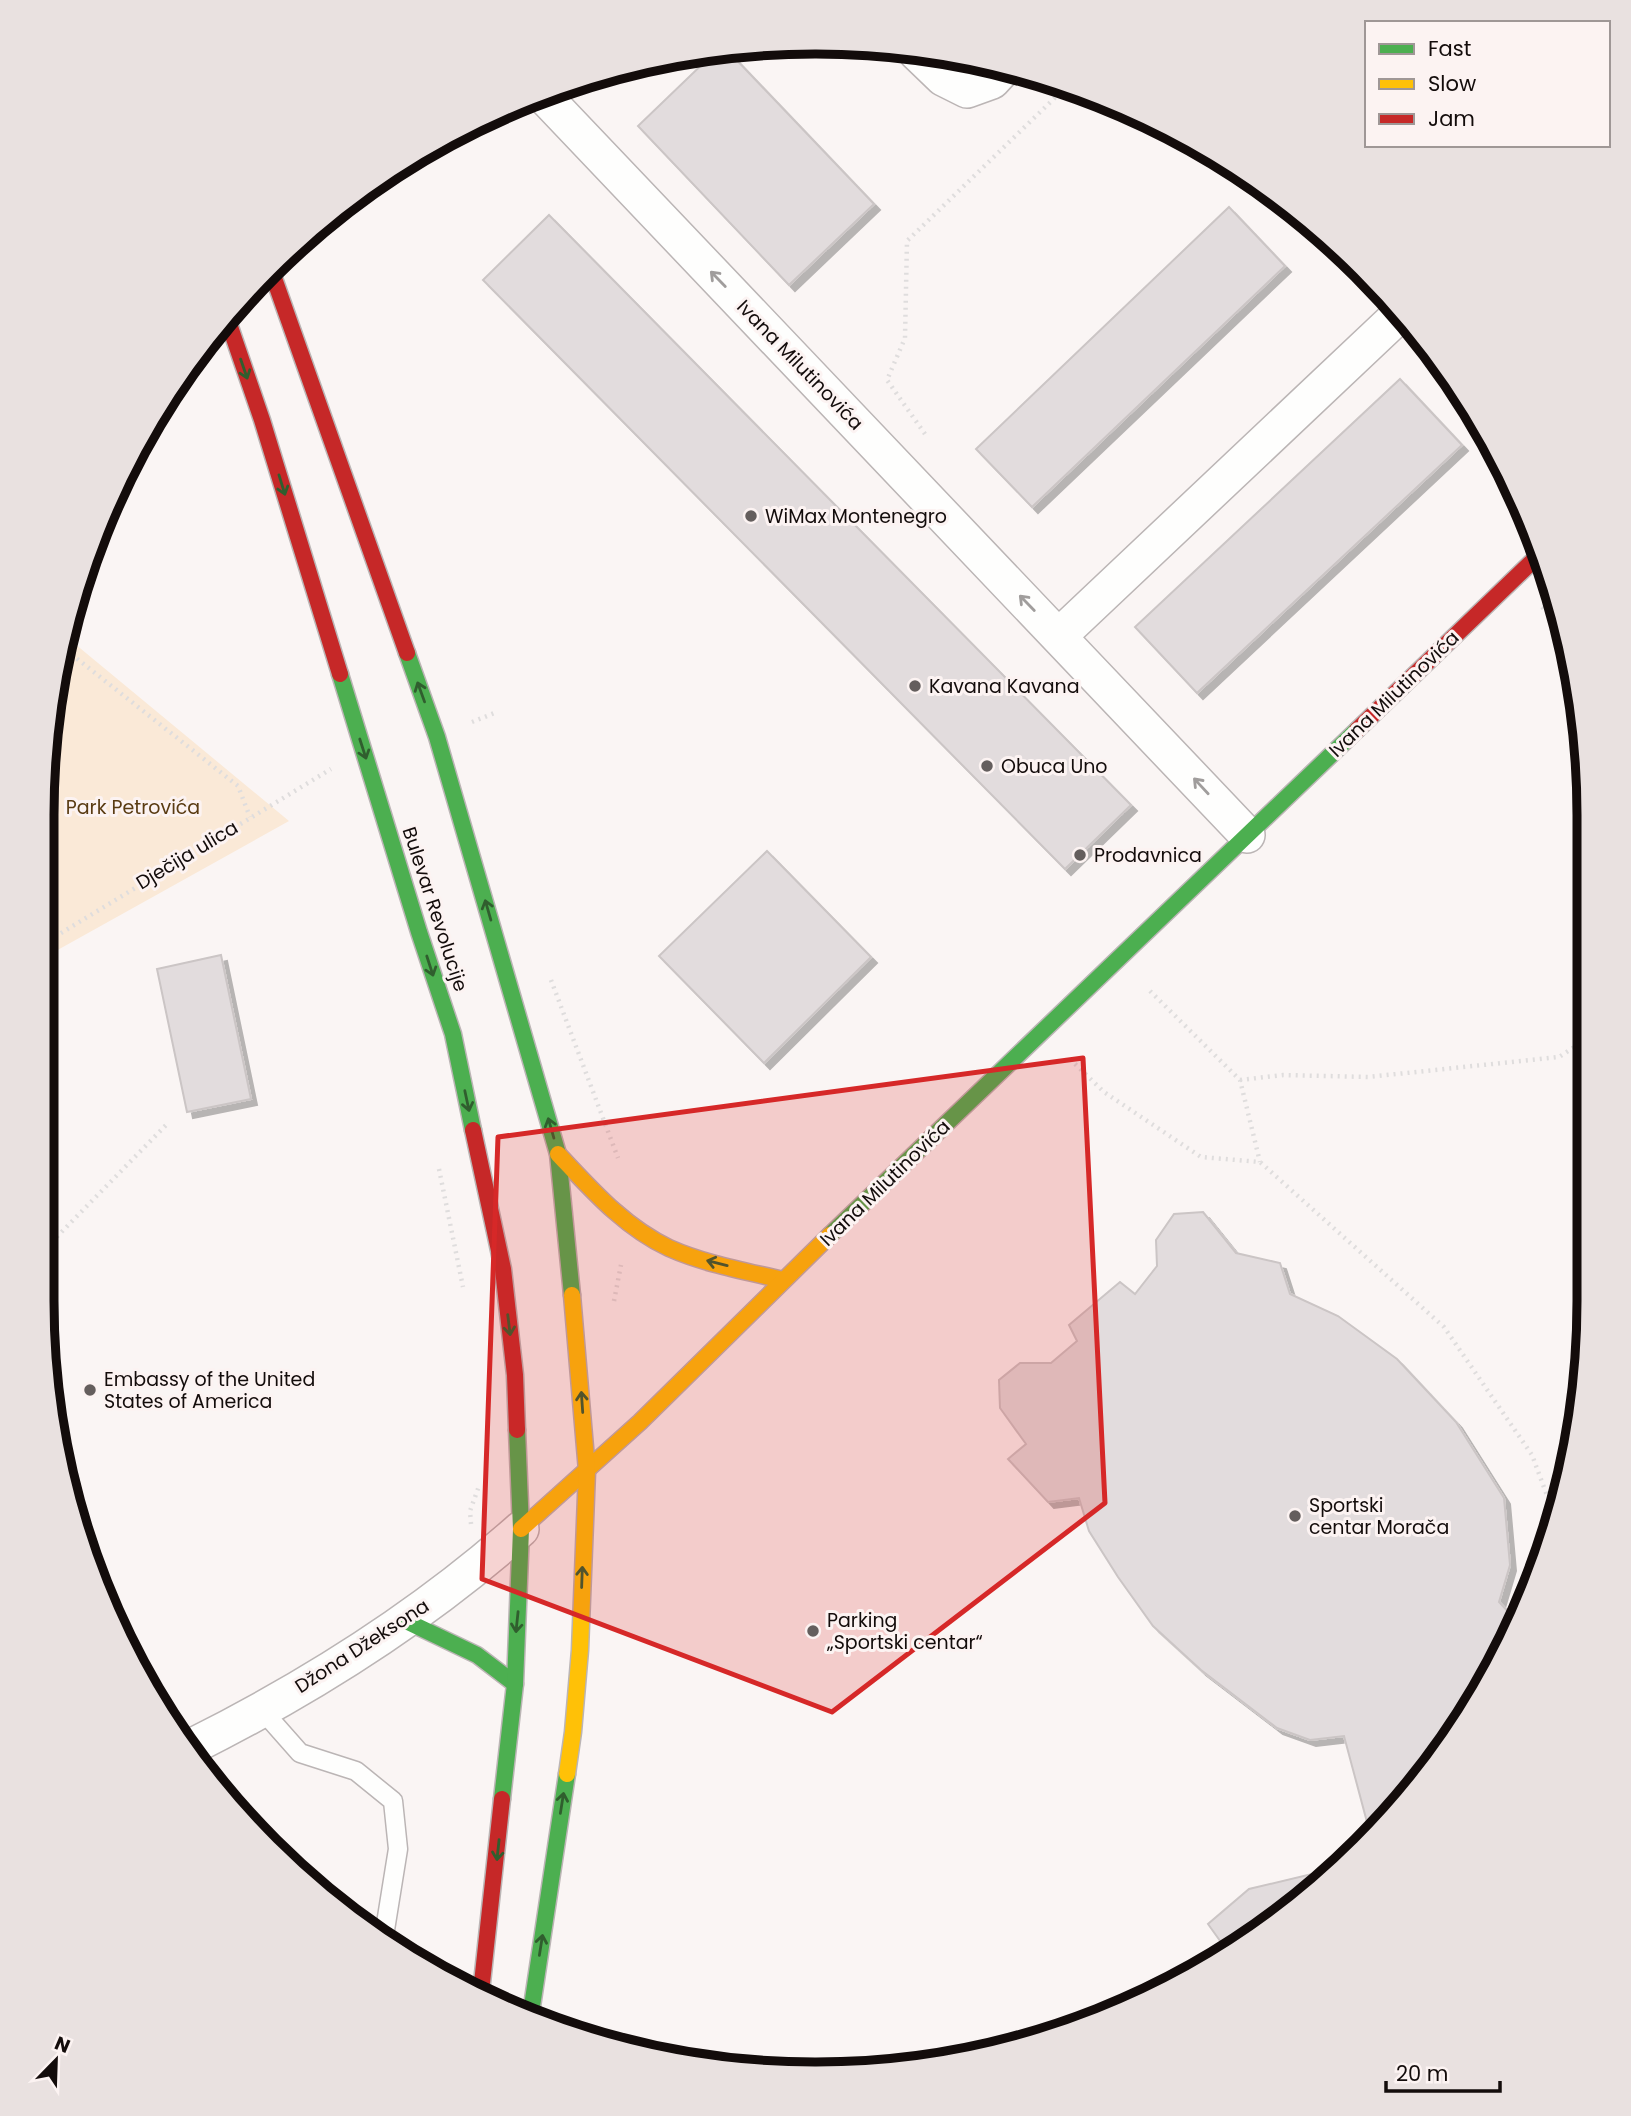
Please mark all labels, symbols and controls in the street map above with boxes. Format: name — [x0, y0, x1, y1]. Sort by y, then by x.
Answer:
legend — [1365, 21, 1610, 147]
text: Fast — [1428, 34, 1471, 63]
text: Slow — [1428, 69, 1476, 98]
text: Jam — [1428, 104, 1475, 133]
one-way arrow — [709, 270, 726, 287]
street label: Ivana Milutinovića — [731, 294, 869, 436]
one-way arrow — [239, 357, 251, 379]
one-way arrow — [276, 474, 289, 496]
place label: WiMax Montenegro — [765, 503, 947, 530]
marker: WiMax Montenegro — [743, 508, 759, 524]
one-way arrow — [1019, 594, 1036, 611]
street label: Ivana Milutinovića — [1323, 625, 1465, 763]
place label: Kavana Kavana — [929, 673, 1080, 700]
marker: Kavana Kavana — [907, 678, 923, 694]
one-way arrow — [414, 682, 427, 704]
one-way arrow — [357, 738, 370, 760]
place label: Obuca Uno — [1001, 753, 1108, 780]
marker: Obuca Uno — [979, 758, 995, 774]
one-way arrow — [1192, 777, 1209, 794]
park label: Park Petrovića — [66, 794, 200, 821]
street label: Dječija ulica — [131, 814, 243, 896]
street label: Bulevar Revolucije — [396, 823, 474, 995]
place label: Prodavnica — [1094, 842, 1202, 869]
marker: Prodavnica — [1072, 847, 1088, 863]
one-way arrow — [480, 899, 493, 921]
one-way arrow — [425, 955, 438, 977]
one-way arrow — [461, 1089, 475, 1112]
street label: Ivana Milutinovića — [814, 1114, 956, 1252]
one-way arrow — [544, 1117, 557, 1139]
one-way arrow — [706, 1256, 729, 1269]
one-way arrow — [503, 1313, 516, 1335]
place label: Embassy of the United States of America — [104, 1366, 315, 1415]
marker: Embassy of the United States of America — [82, 1382, 98, 1398]
one-way arrow — [575, 1392, 588, 1414]
place label: Sportski centar Morača — [1309, 1492, 1449, 1541]
marker: Sportski centar Morača — [1287, 1508, 1303, 1524]
one-way arrow — [576, 1565, 589, 1588]
street label: Džona Džeksona — [290, 1592, 434, 1700]
place label: Parking „Sportski centar“ — [826, 1607, 983, 1656]
one-way arrow — [510, 1610, 523, 1632]
marker: Parking „Sportski centar“ — [805, 1623, 821, 1639]
one-way arrow — [556, 1792, 569, 1815]
one-way arrow — [491, 1838, 504, 1860]
one-way arrow — [535, 1934, 548, 1957]
north arrow — [21, 2025, 91, 2095]
text: N — [51, 2030, 74, 2060]
scale bar — [1386, 2050, 1500, 2094]
text: 20 m — [1396, 2059, 1449, 2088]

